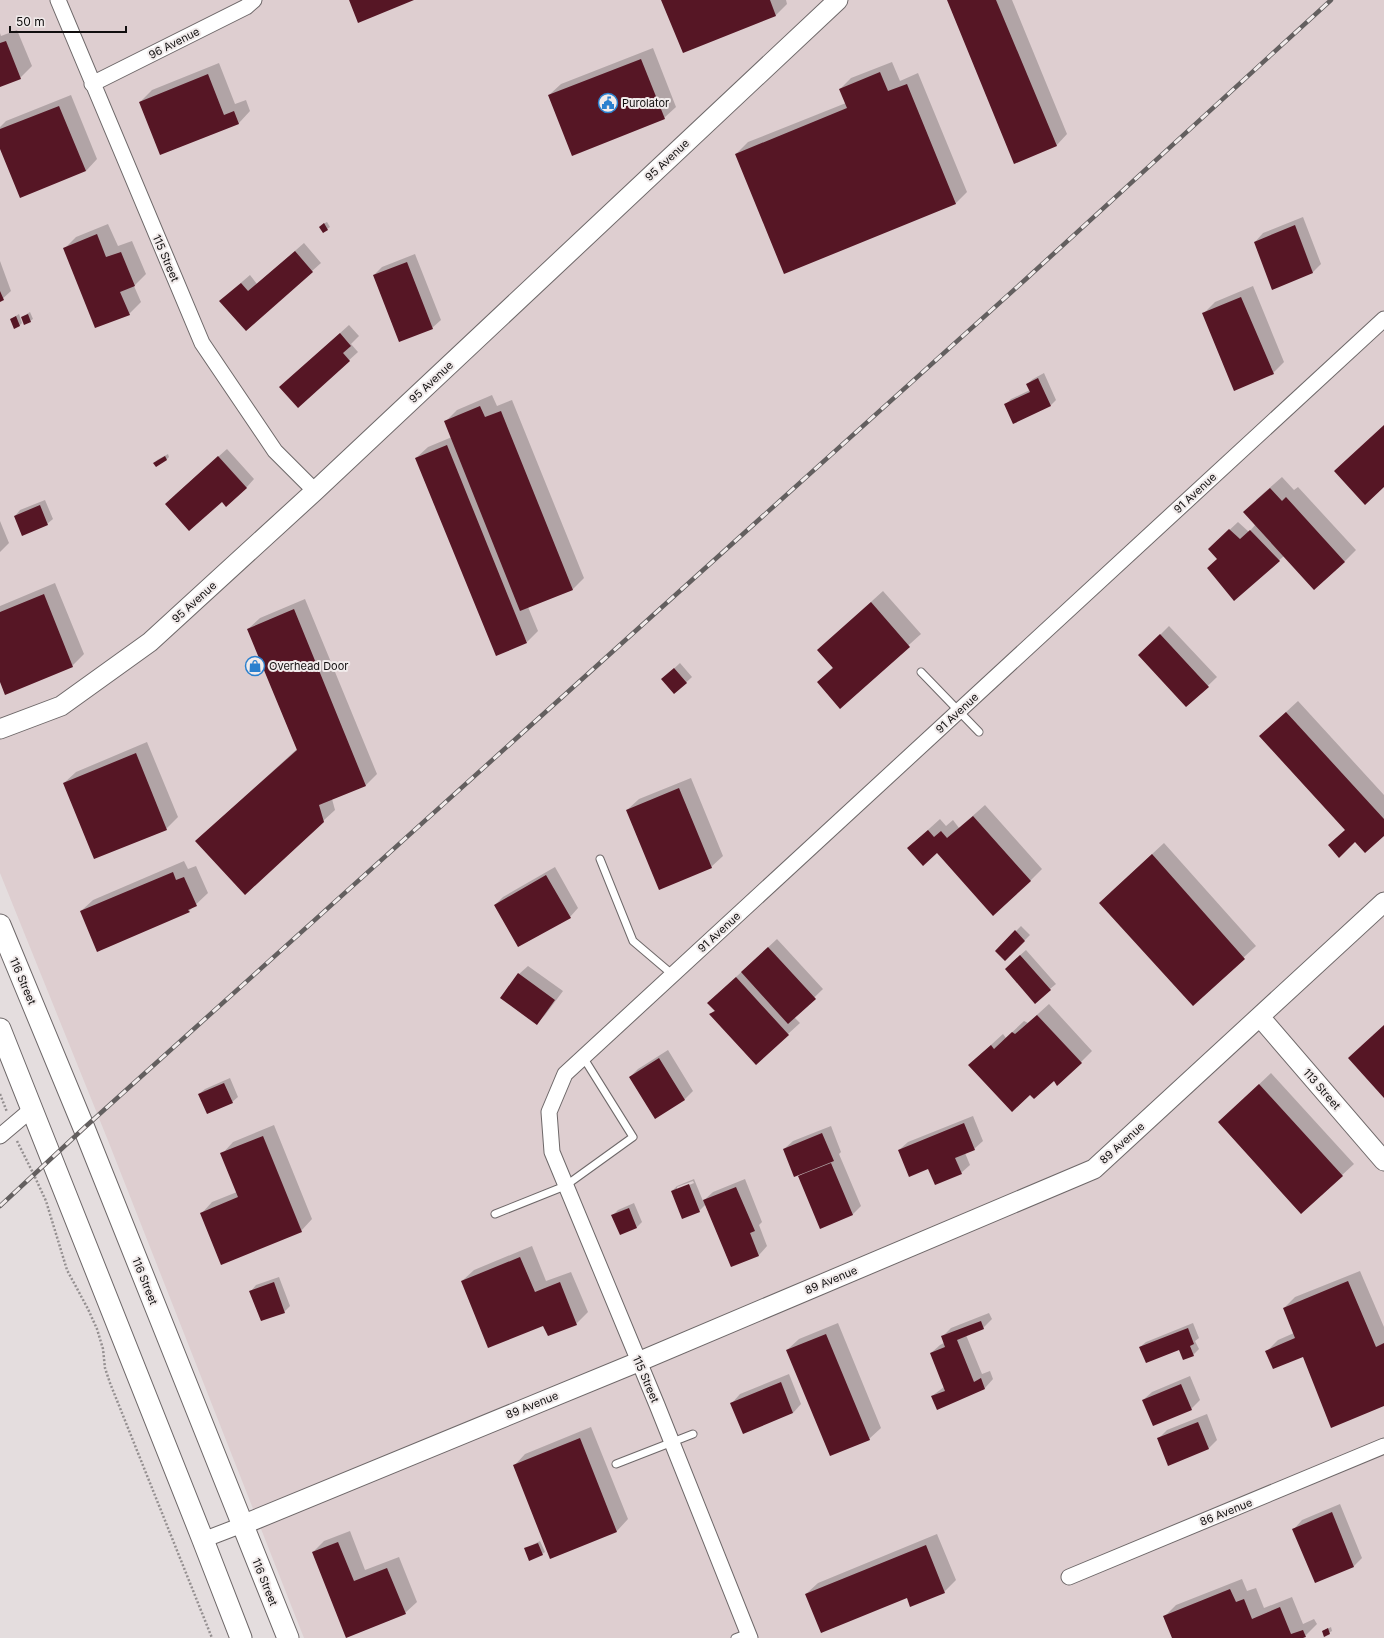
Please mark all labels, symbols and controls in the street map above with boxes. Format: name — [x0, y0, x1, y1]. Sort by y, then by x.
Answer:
scale bar — [10, 8, 126, 34]
text: 50 m — [16, 14, 45, 29]
street label: 96 Avenue — [146, 24, 202, 62]
public building icon: Purolator — [597, 92, 619, 114]
place label: Purolator — [622, 96, 669, 110]
street label: 95 Avenue — [642, 136, 692, 184]
street label: 115 Street — [150, 232, 182, 284]
street label: 95 Avenue — [406, 358, 456, 406]
street label: 91 Avenue — [1171, 470, 1219, 516]
street label: 95 Avenue — [169, 578, 219, 626]
shop icon: Overhead Door — [244, 655, 266, 677]
place label: Overhead Door — [269, 659, 348, 673]
street label: 91 Avenue — [933, 690, 981, 736]
street label: 91 Avenue — [695, 909, 743, 955]
street label: 116 Street — [7, 955, 39, 1007]
street label: 113 Street — [1300, 1066, 1344, 1113]
street label: 89 Avenue — [1097, 1119, 1147, 1167]
street label: 116 Street — [129, 1255, 161, 1307]
street label: 89 Avenue — [803, 1263, 859, 1297]
street label: 115 Street — [630, 1353, 662, 1405]
street label: 89 Avenue — [504, 1388, 560, 1422]
street label: 86 Avenue — [1198, 1495, 1254, 1529]
street label: 116 Street — [249, 1556, 281, 1608]

